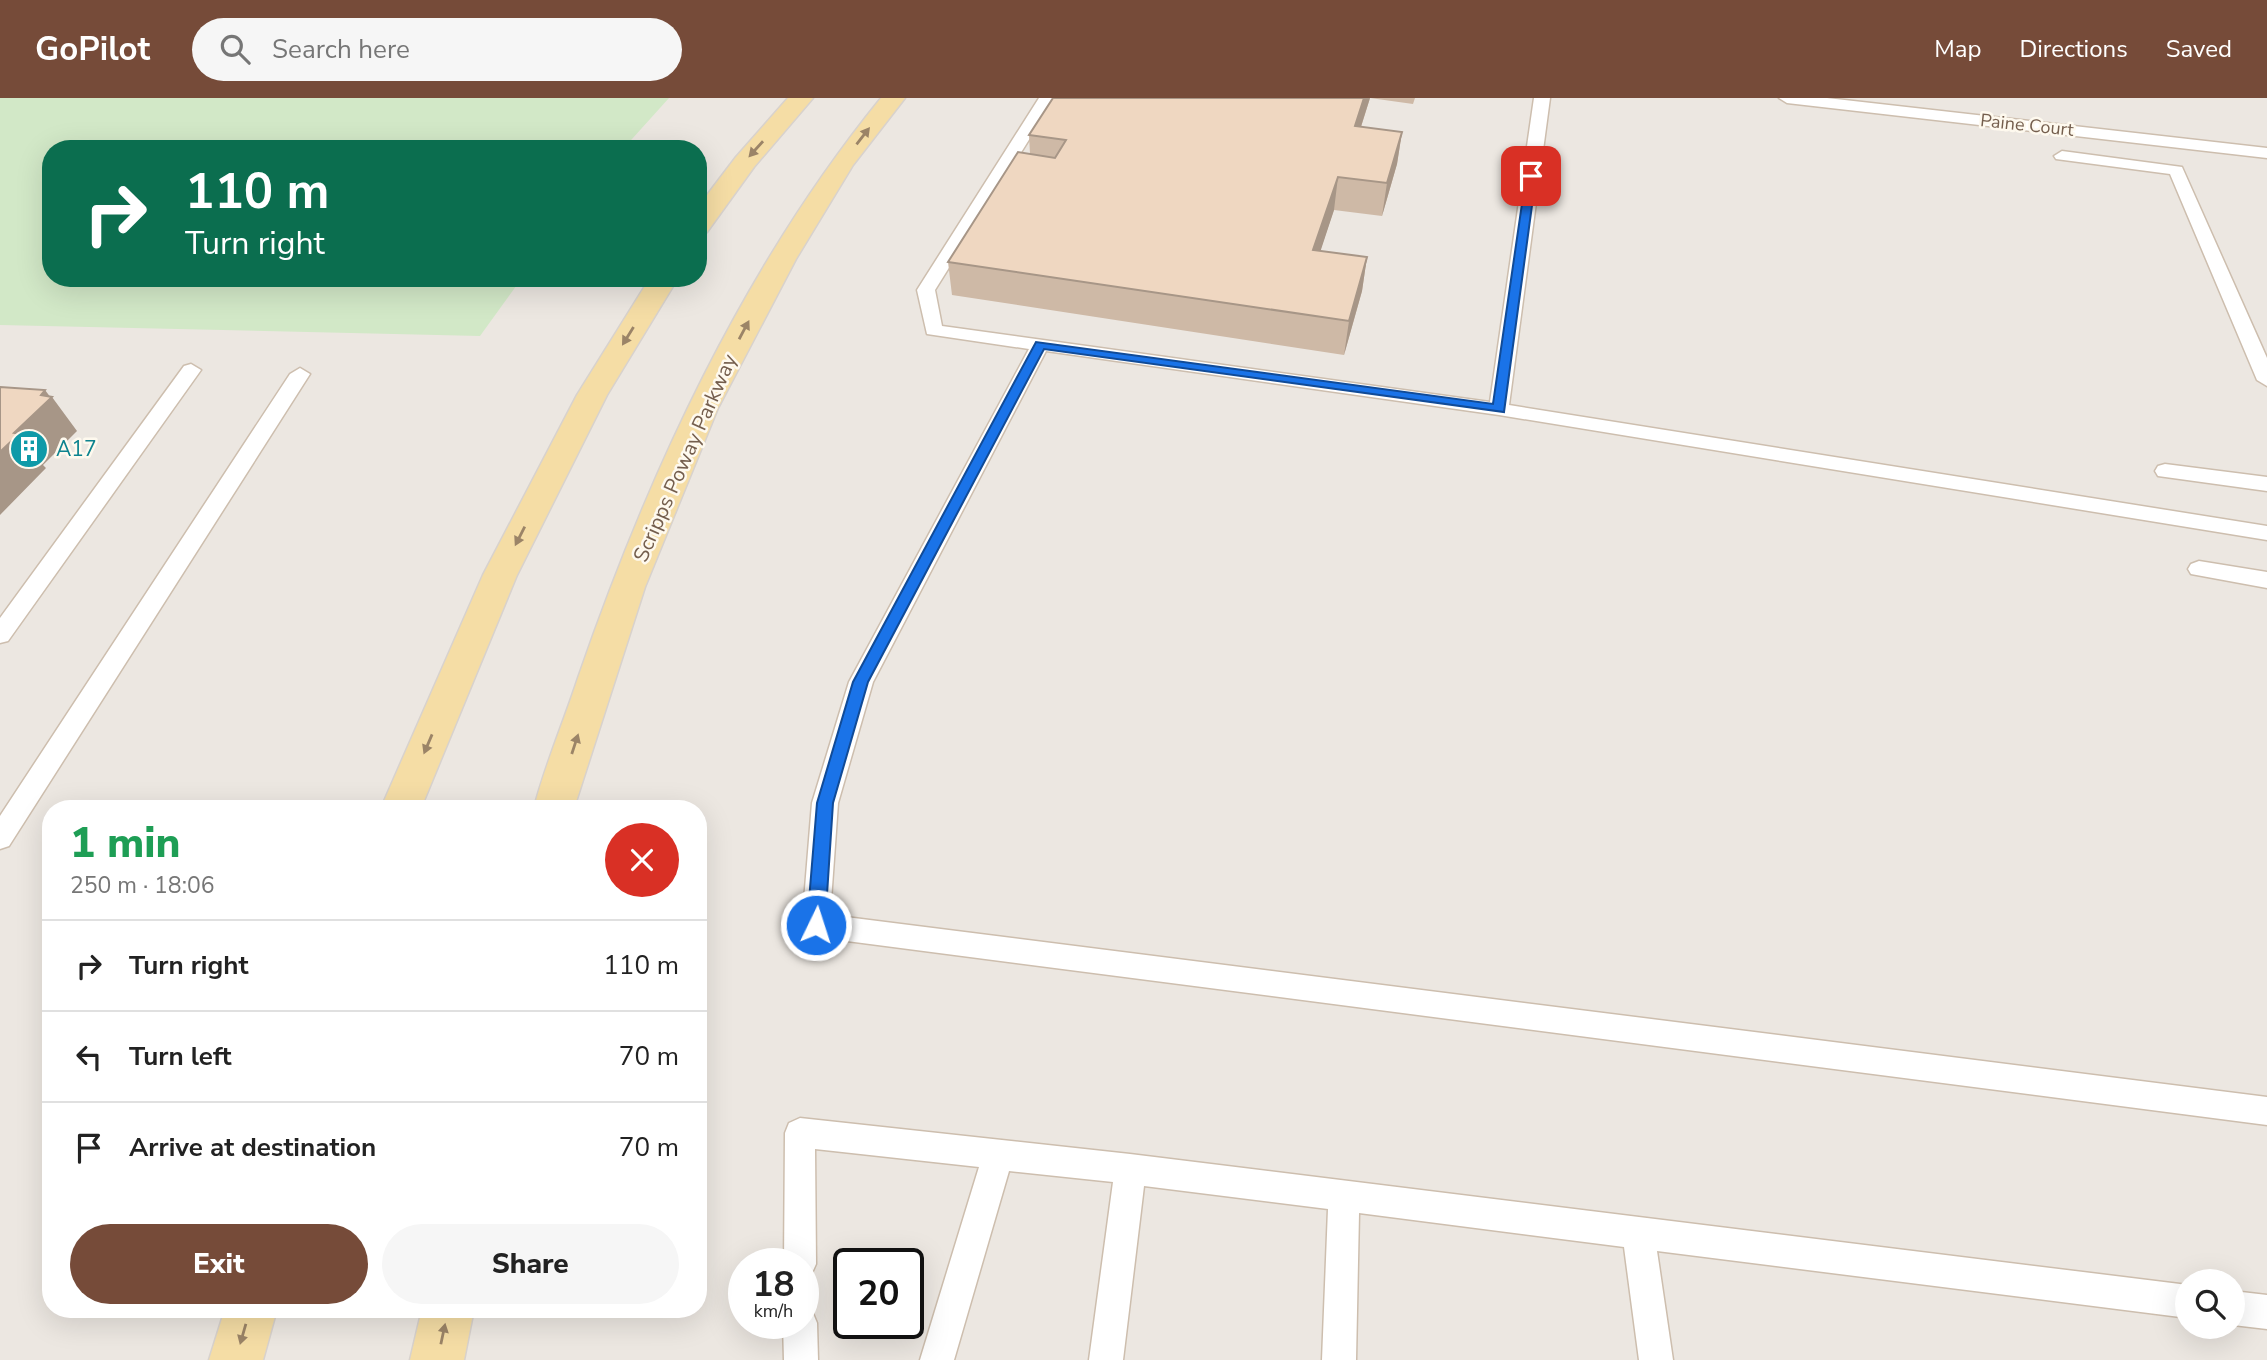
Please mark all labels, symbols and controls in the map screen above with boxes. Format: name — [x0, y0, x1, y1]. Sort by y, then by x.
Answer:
search box — [192, 18, 682, 81]
text: GoPilot — [35, 27, 150, 72]
icon: search — [216, 30, 254, 68]
text: Search here — [272, 32, 410, 67]
text: Map — [1934, 33, 1981, 65]
text: Directions — [2019, 33, 2128, 65]
text: Saved — [2166, 33, 2232, 65]
street label: Paine Court — [1979, 108, 2076, 142]
one-way arrow — [855, 127, 869, 145]
one-way arrow — [748, 140, 764, 158]
pin — [1501, 146, 1561, 206]
icon: arrive — [1512, 157, 1550, 195]
text: 110 m — [185, 158, 329, 225]
icon: right — [70, 168, 161, 259]
text: Turn right — [185, 222, 325, 265]
one-way arrow — [739, 320, 750, 340]
one-way arrow — [622, 327, 635, 346]
street label: Scripps Poway Parkway — [626, 349, 744, 566]
building icon: A17 — [8, 428, 50, 470]
place label: A17 — [56, 435, 97, 463]
one-way arrow — [515, 527, 527, 547]
one-way arrow — [570, 733, 581, 754]
one-way arrow — [422, 734, 433, 755]
text: 1 min — [70, 815, 180, 872]
button: close — [605, 823, 679, 897]
text: 250 m · 18:06 — [70, 870, 215, 901]
position arrow — [779, 888, 853, 962]
icon: right — [70, 947, 108, 985]
text: Turn right — [129, 948, 248, 983]
text: 110 m — [603, 948, 679, 983]
icon: left — [70, 1038, 108, 1076]
text: Turn left — [129, 1039, 232, 1074]
text: 70 m — [619, 1039, 679, 1074]
icon: arrive — [70, 1129, 108, 1167]
text: Arrive at destination — [129, 1130, 376, 1165]
text: 70 m — [619, 1130, 679, 1165]
button: Exit — [70, 1224, 368, 1304]
button: Share — [382, 1224, 679, 1304]
speed limit sign: 20 — [833, 1248, 924, 1339]
text: 18 — [752, 1261, 795, 1308]
map controls — [2175, 1269, 2245, 1339]
button: search — [2175, 1269, 2245, 1339]
text: km/h — [754, 1299, 793, 1323]
one-way arrow — [437, 1323, 448, 1345]
one-way arrow — [238, 1324, 248, 1345]

